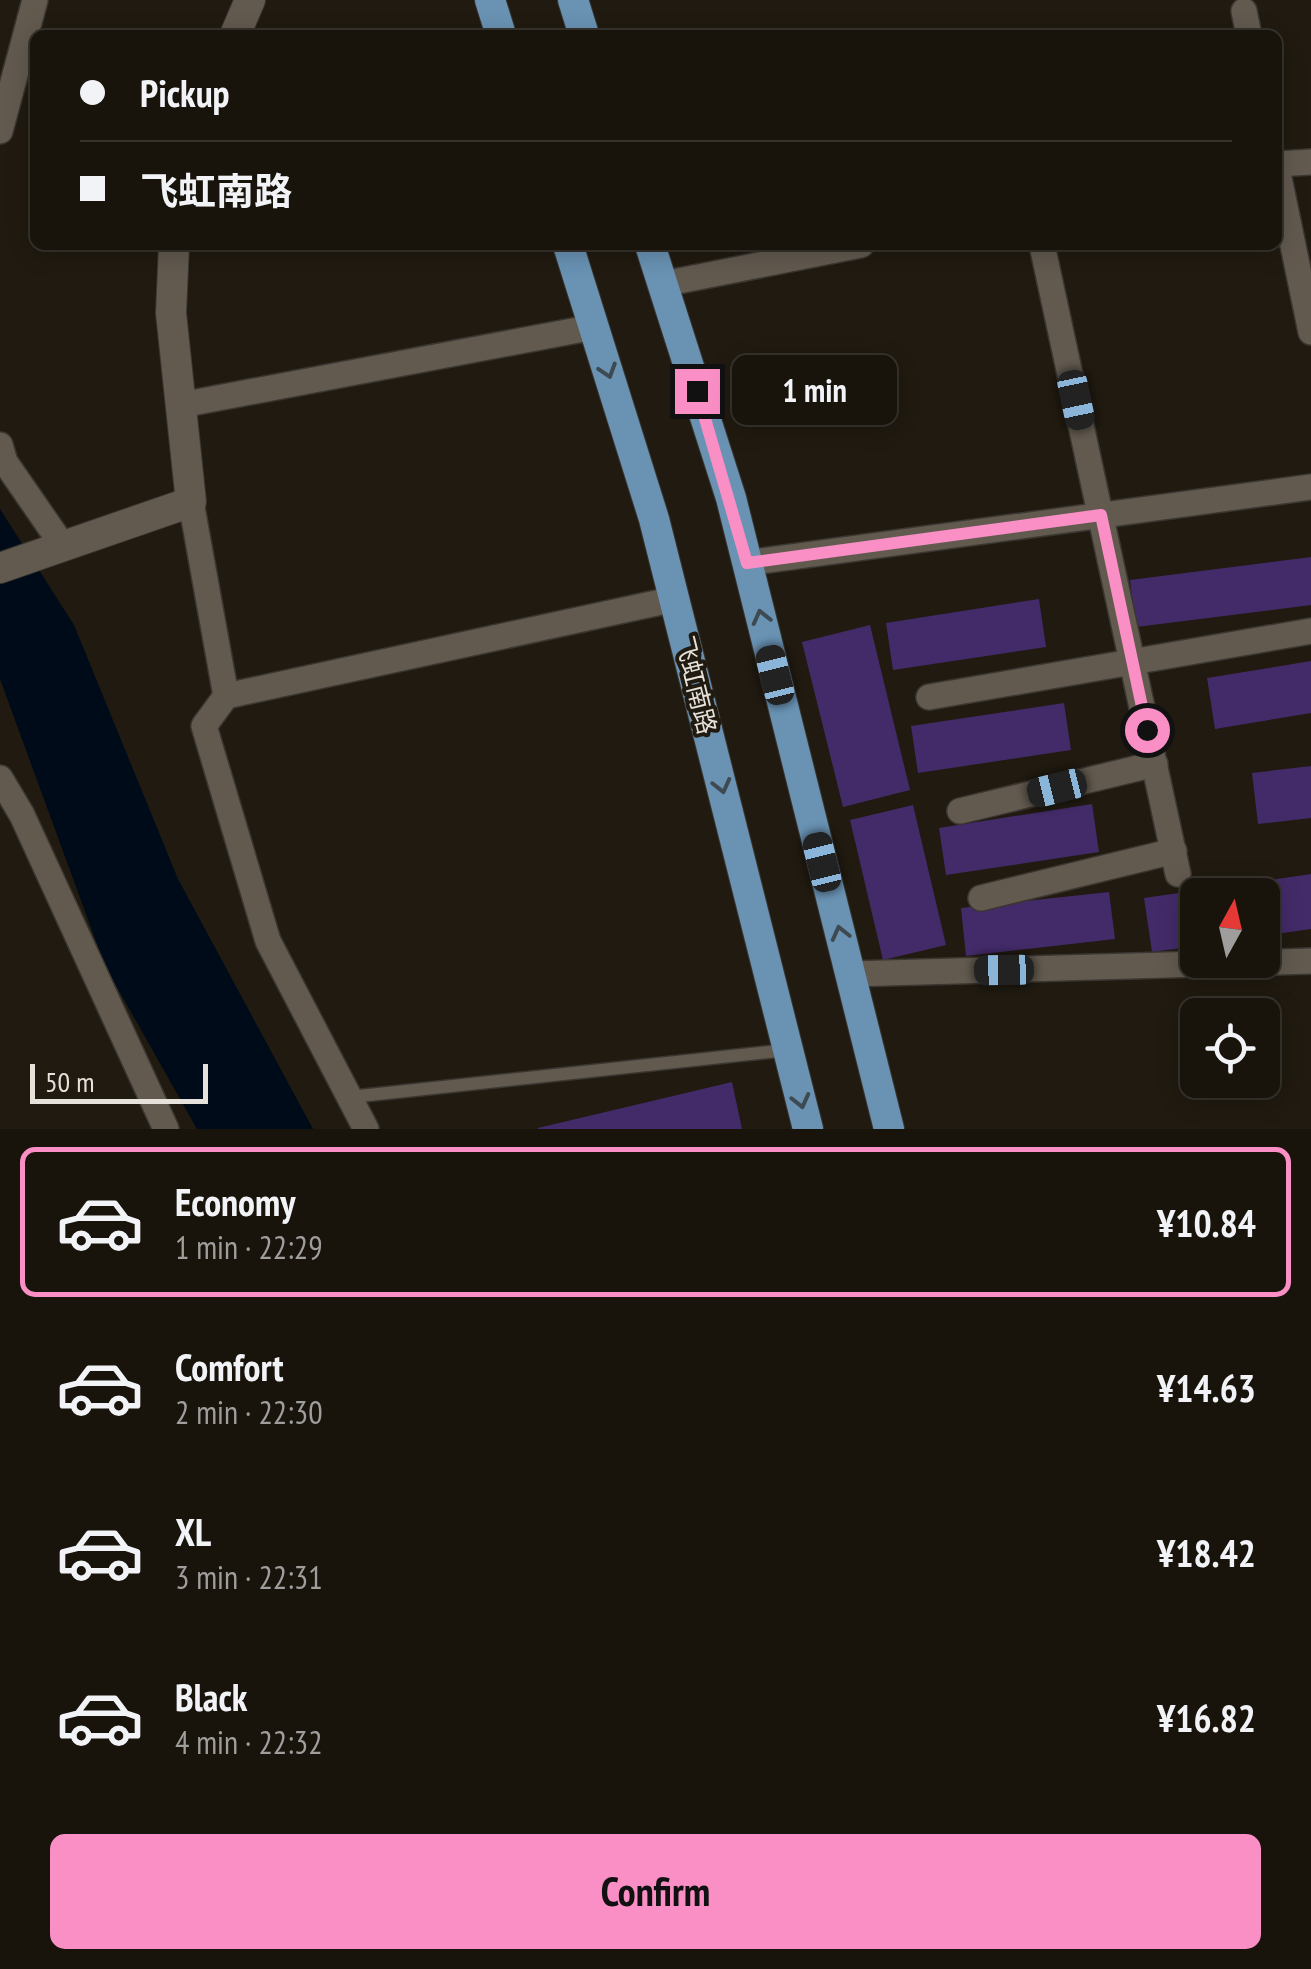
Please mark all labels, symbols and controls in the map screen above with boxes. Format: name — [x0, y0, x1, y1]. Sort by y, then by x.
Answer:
text: Pickup — [140, 68, 230, 117]
text: 飞虹南路 — [140, 166, 292, 215]
callout: 1 min — [732, 356, 897, 426]
one-way arrow — [596, 362, 616, 379]
car — [1055, 368, 1097, 432]
route end — [675, 369, 720, 414]
text: 1 min — [782, 369, 847, 411]
one-way arrow — [751, 609, 772, 626]
street label: 飞虹南路 — [668, 633, 724, 737]
car — [753, 642, 797, 708]
route start — [1125, 708, 1170, 753]
car — [1024, 766, 1090, 810]
one-way arrow — [710, 777, 731, 794]
car — [800, 829, 844, 895]
north arrow — [1180, 878, 1280, 978]
map controls — [1180, 878, 1280, 1098]
one-way arrow — [830, 925, 851, 942]
car — [974, 954, 1034, 986]
button: locate — [1180, 998, 1280, 1098]
scale bar — [30, 1059, 208, 1104]
text: 50 m — [45, 1063, 94, 1100]
one-way arrow — [789, 1092, 810, 1109]
icon: car — [55, 1177, 145, 1267]
text: Economy — [175, 1177, 295, 1226]
text: ¥10.84 — [1157, 1198, 1256, 1247]
text: 1 min · 22:29 — [175, 1226, 323, 1268]
icon: car — [55, 1342, 145, 1432]
text: Comfort — [175, 1342, 284, 1391]
text: ¥14.63 — [1157, 1363, 1256, 1412]
text: 2 min · 22:30 — [175, 1391, 323, 1433]
icon: car — [55, 1507, 145, 1597]
text: XL — [175, 1507, 211, 1556]
text: ¥18.42 — [1157, 1528, 1256, 1577]
text: 3 min · 22:31 — [175, 1556, 323, 1598]
icon: car — [55, 1672, 145, 1762]
text: Black — [175, 1672, 248, 1721]
text: ¥16.82 — [1157, 1693, 1256, 1742]
text: 4 min · 22:32 — [175, 1721, 323, 1763]
button: Confirm — [50, 1834, 1261, 1949]

